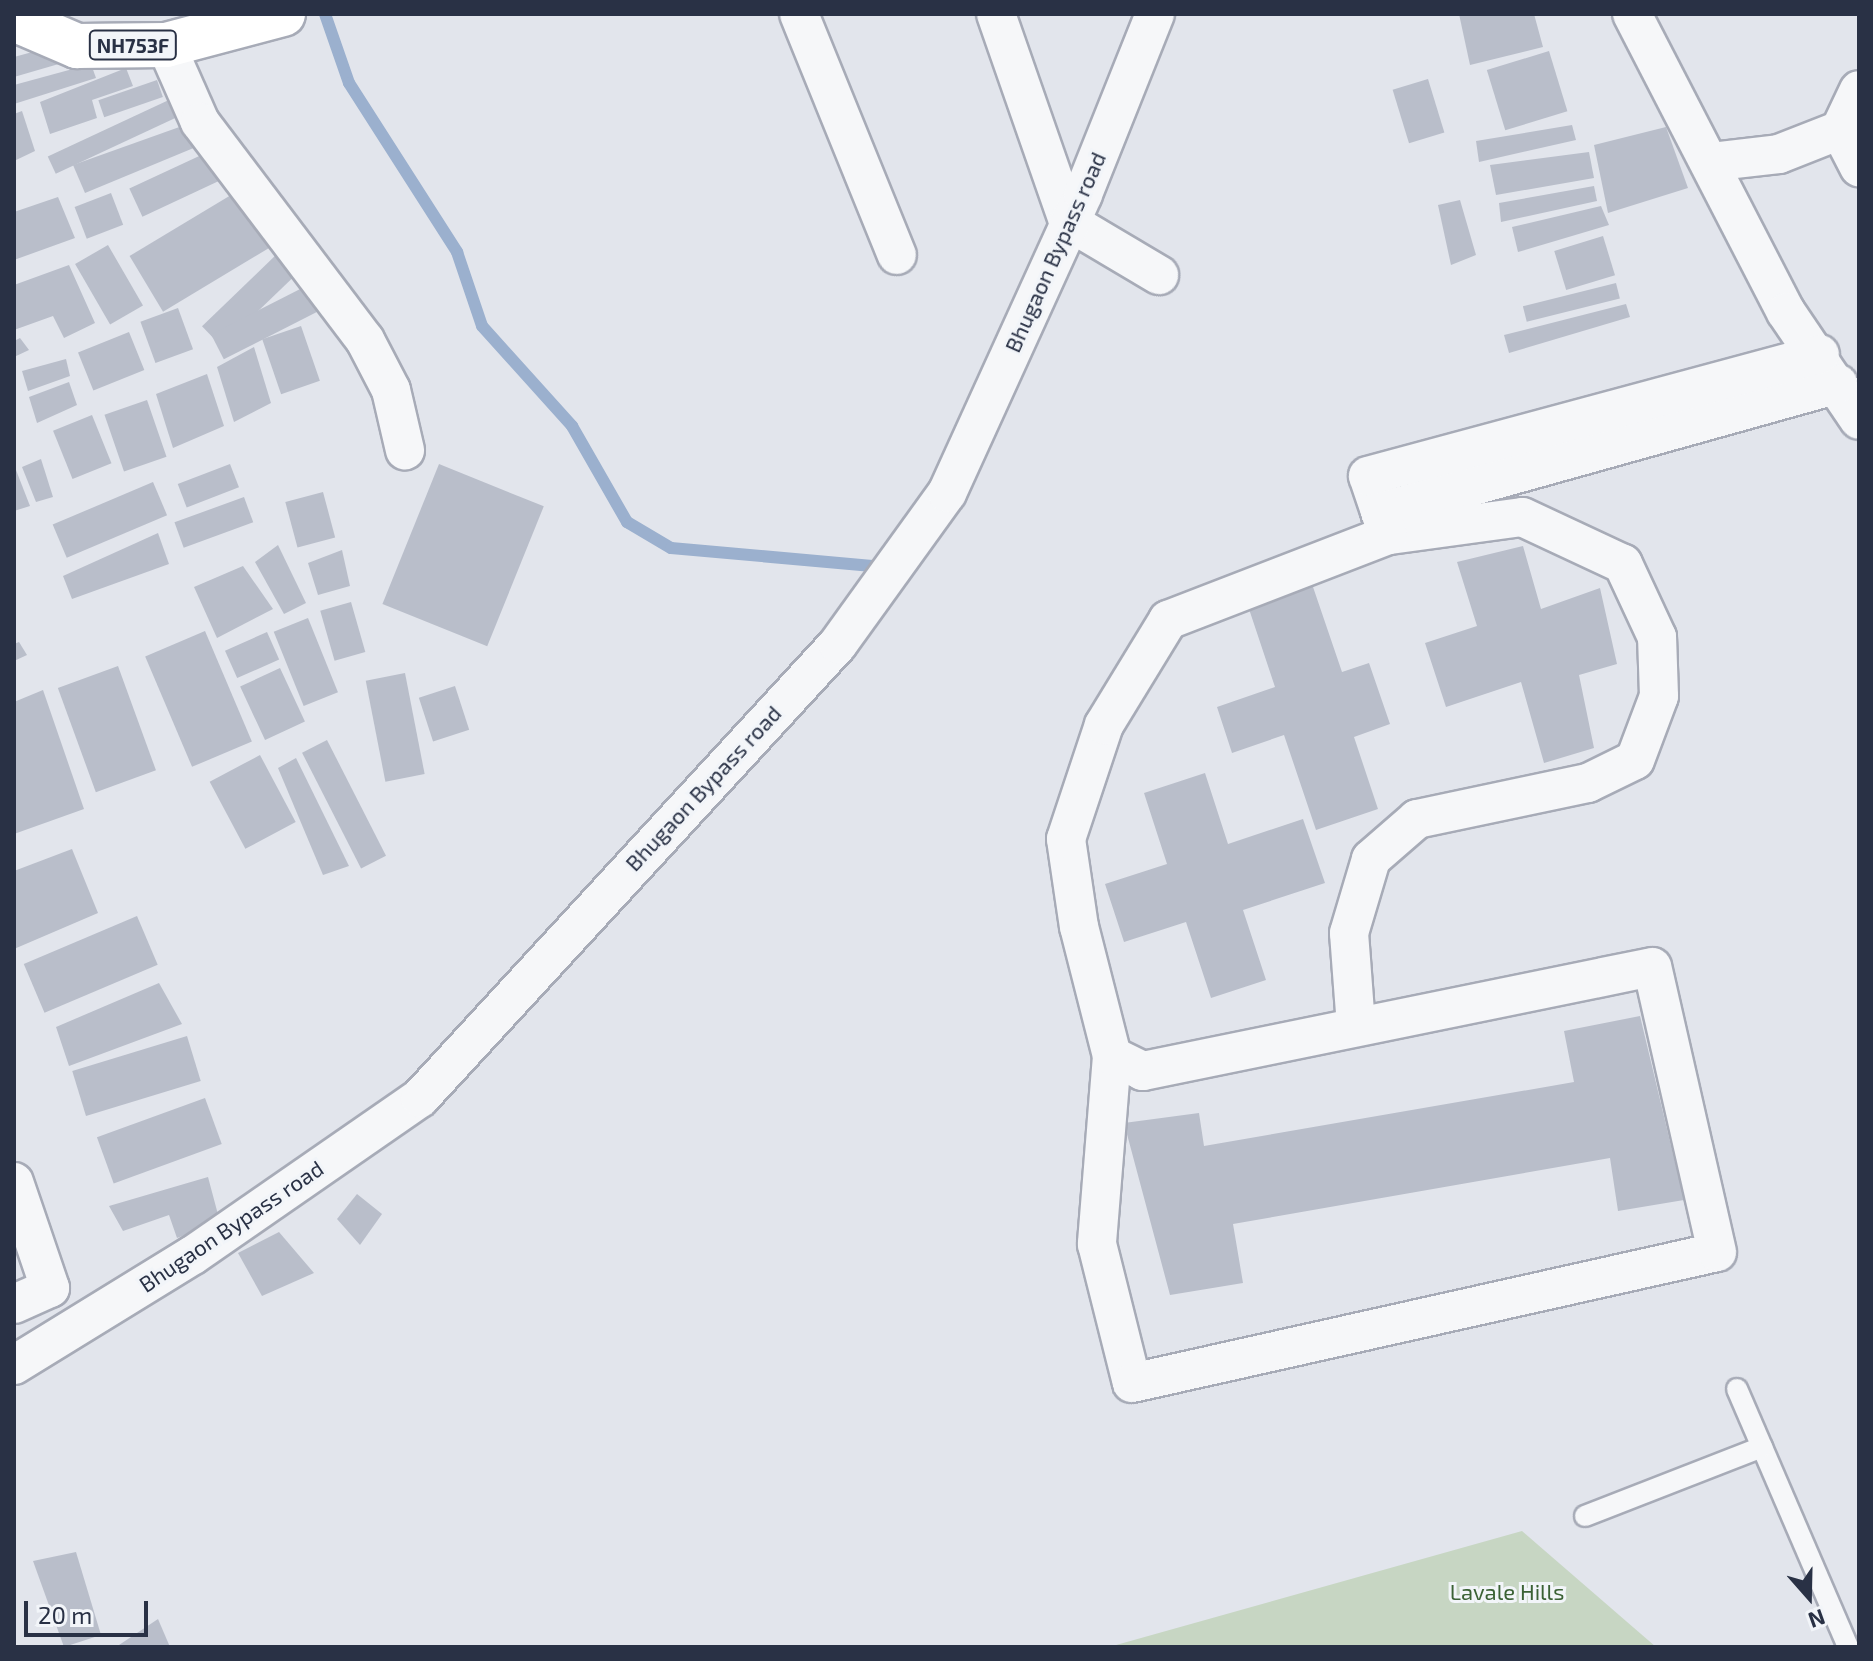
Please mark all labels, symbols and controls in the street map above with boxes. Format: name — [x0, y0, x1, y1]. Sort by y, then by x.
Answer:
road number: NH753F — [87, 29, 179, 61]
street label: Bhugaon Bypass road — [999, 148, 1111, 356]
street label: Bhugaon Bypass road — [620, 700, 786, 876]
street label: Bhugaon Bypass road — [134, 1155, 328, 1297]
north arrow — [1769, 1557, 1849, 1637]
park label: Lavale Hills — [1450, 1579, 1564, 1605]
scale bar — [28, 1585, 152, 1635]
text: 20 m — [38, 1600, 92, 1629]
text: N — [1805, 1605, 1829, 1634]

